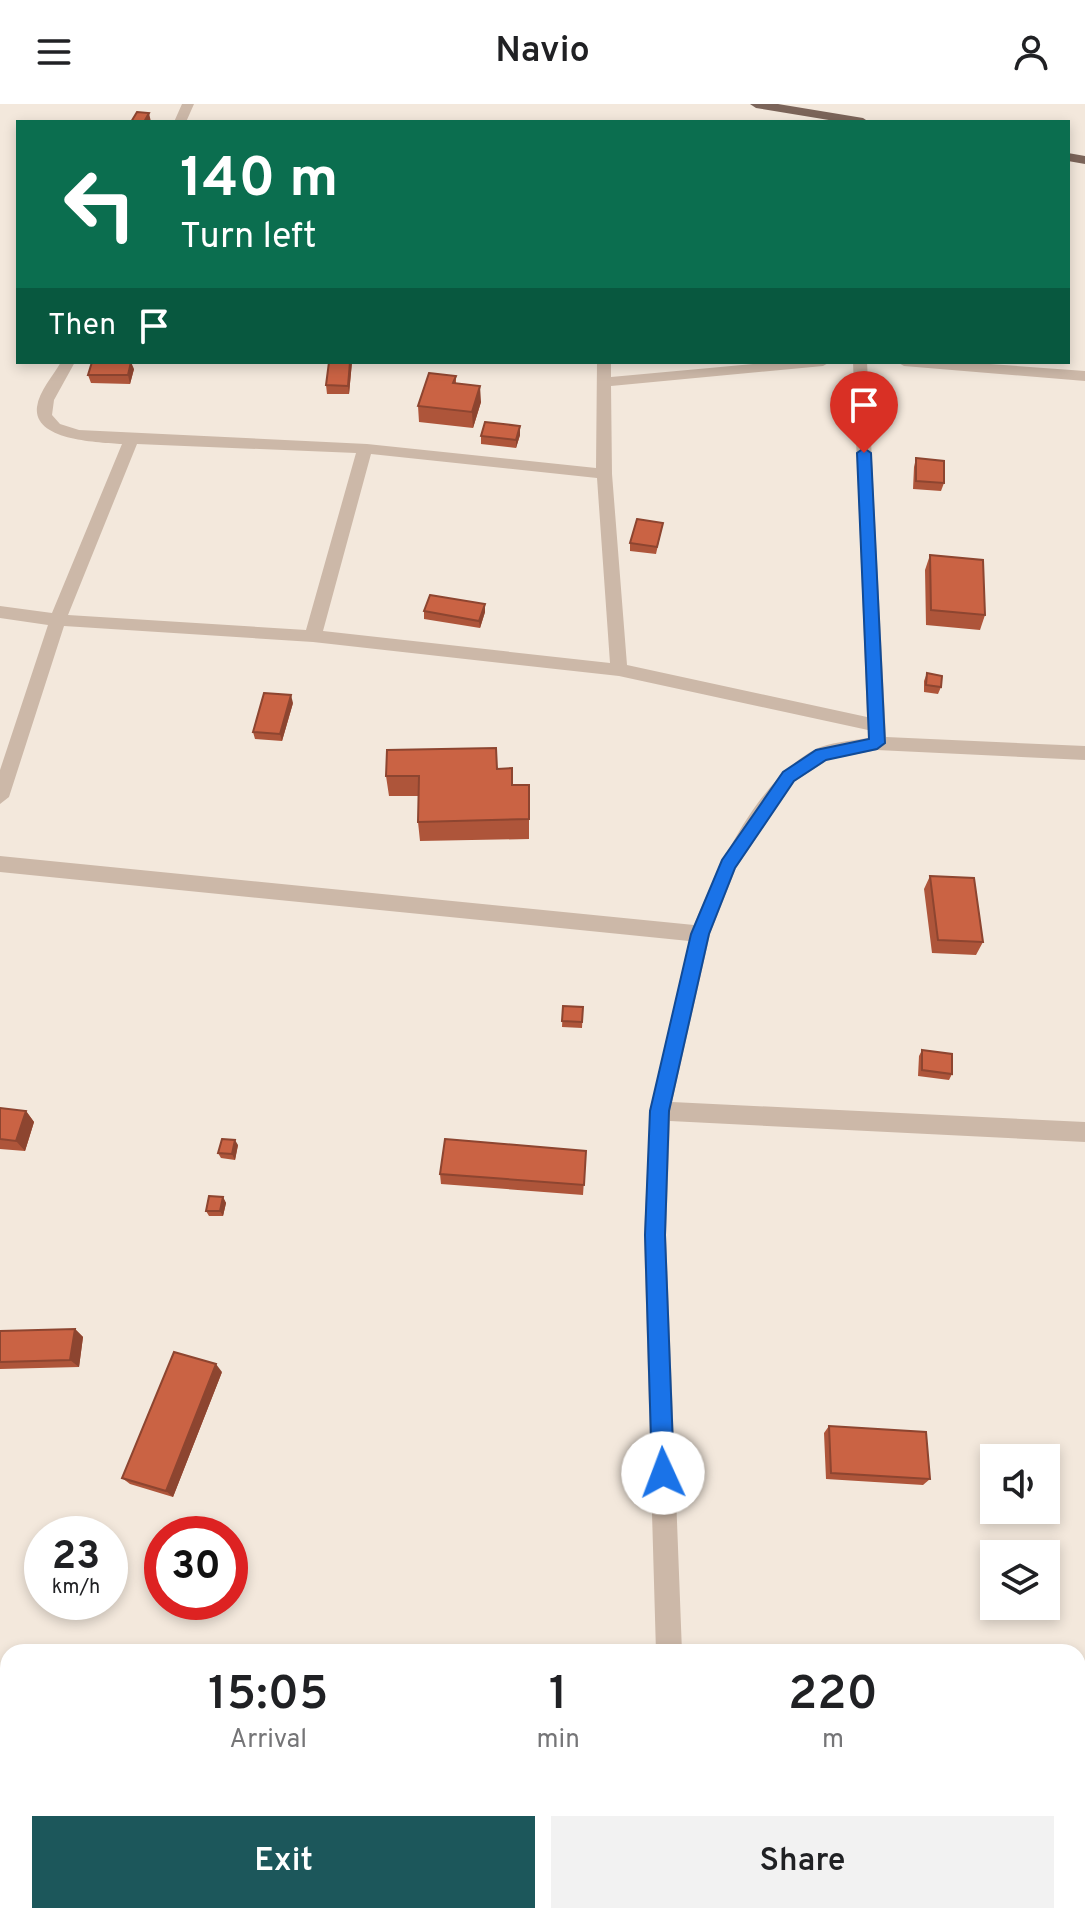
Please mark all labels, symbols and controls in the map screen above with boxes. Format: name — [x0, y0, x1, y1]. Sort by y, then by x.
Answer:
text: Navio — [495, 29, 590, 75]
icon: menu — [32, 30, 76, 74]
icon: person — [1009, 30, 1053, 74]
text: 140 m — [180, 146, 338, 216]
icon: left — [48, 152, 152, 256]
text: Turn left — [180, 215, 317, 261]
icon: arrive — [132, 304, 176, 348]
text: Then — [48, 308, 116, 345]
pin — [830, 371, 898, 453]
icon: arrive — [842, 383, 886, 427]
position arrow — [621, 1431, 705, 1515]
map controls — [980, 1444, 1060, 1620]
button: sound — [980, 1444, 1060, 1524]
speed limit sign: 30 — [144, 1516, 248, 1620]
text: 23 — [52, 1533, 100, 1583]
button: layers — [980, 1540, 1060, 1620]
text: km/h — [52, 1575, 100, 1601]
text: 15:05 — [208, 1666, 328, 1726]
text: 1 — [549, 1666, 568, 1726]
text: 220 — [788, 1666, 878, 1726]
text: Arrival — [230, 1724, 307, 1757]
text: min — [537, 1724, 580, 1757]
text: m — [822, 1724, 844, 1757]
button: Exit — [32, 1816, 535, 1908]
button: Share — [551, 1816, 1054, 1908]

